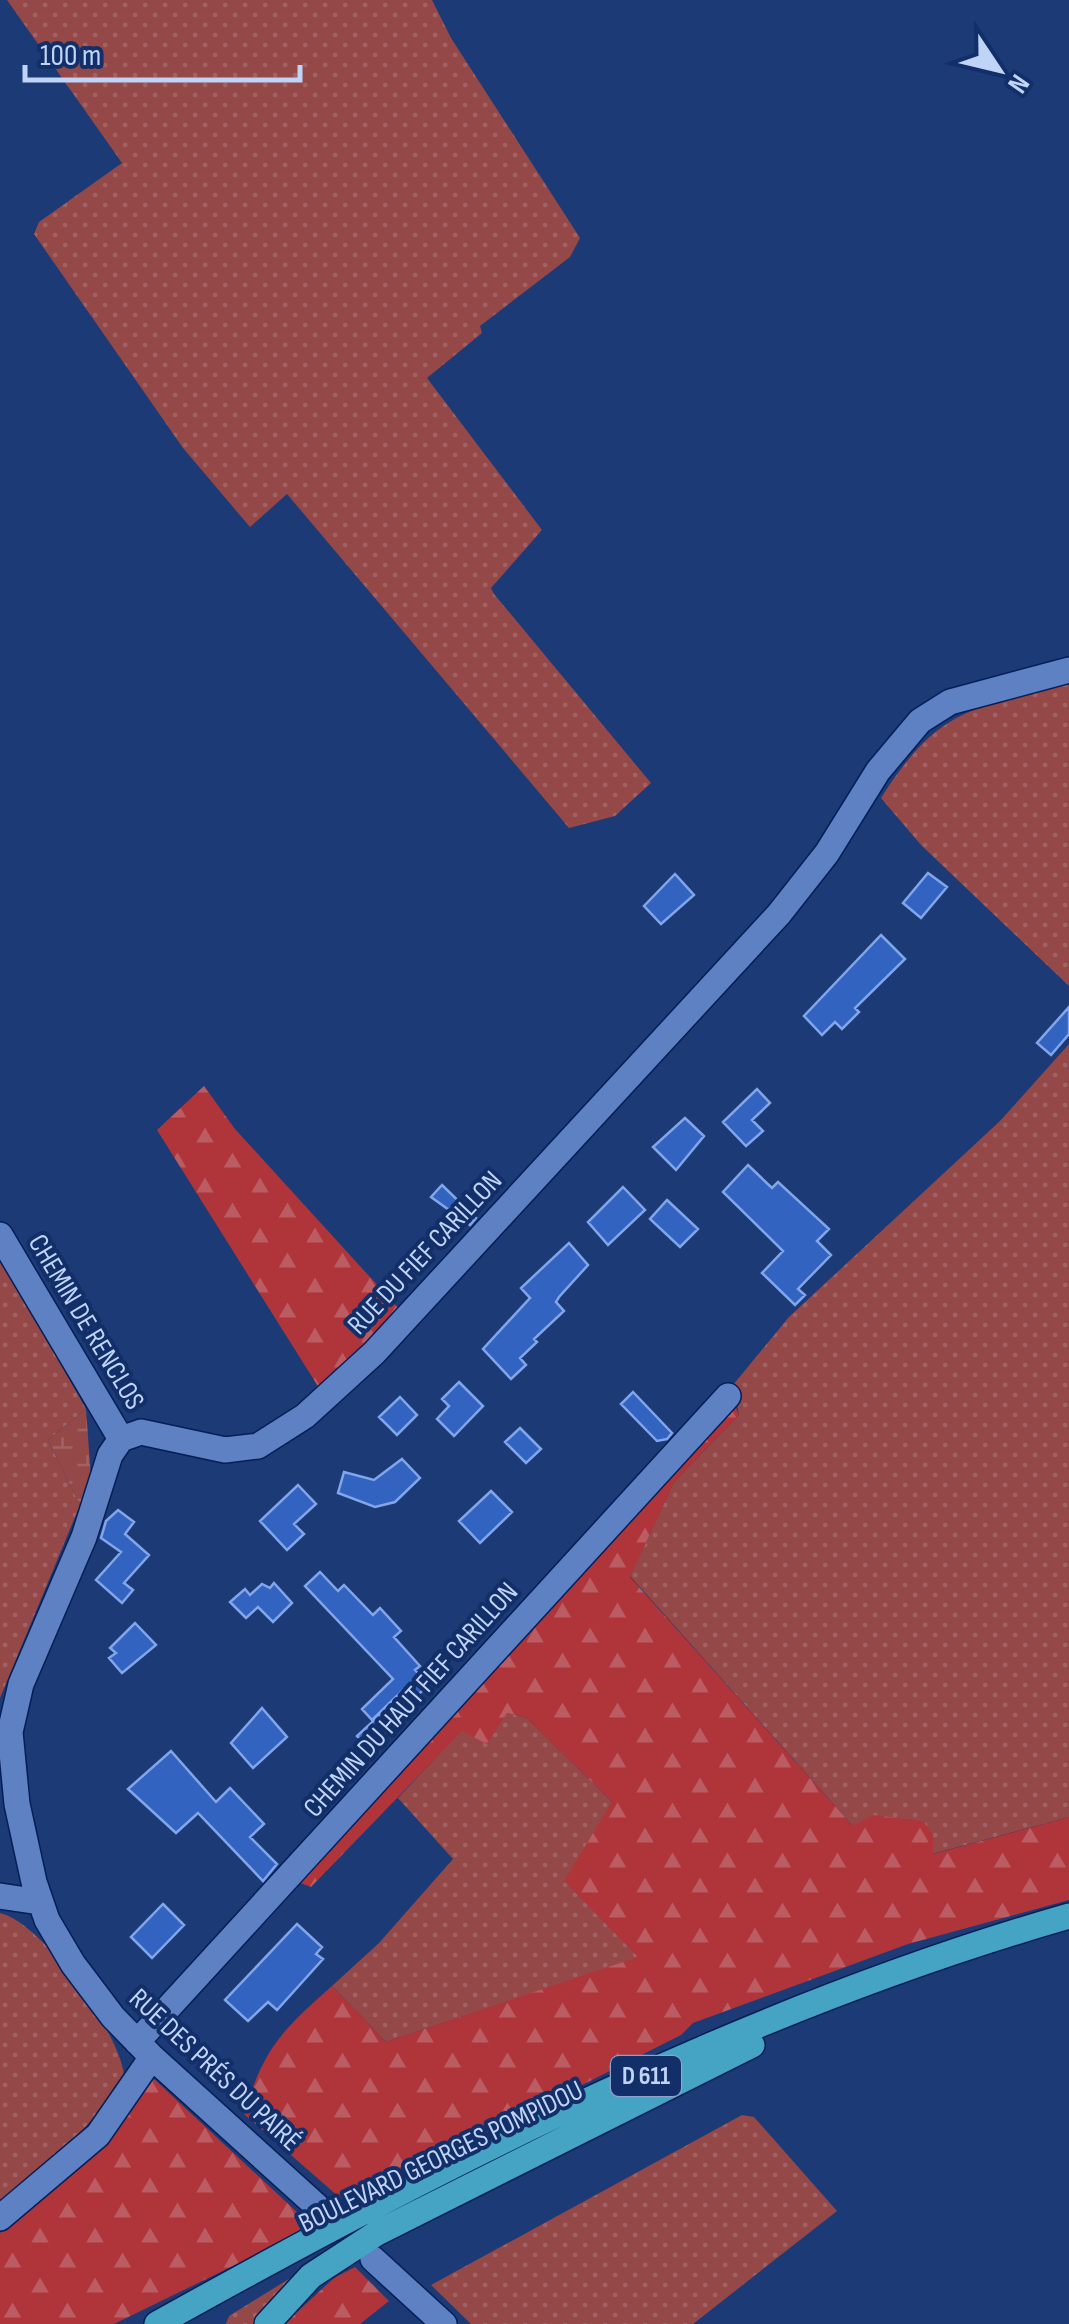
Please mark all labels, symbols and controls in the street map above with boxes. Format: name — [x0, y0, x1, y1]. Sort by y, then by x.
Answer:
scale bar — [25, 20, 300, 82]
north arrow — [949, 20, 1049, 120]
text: 100 m — [40, 38, 101, 74]
text: N — [1000, 68, 1036, 99]
street label: RUE DU FIEF CARILLON — [341, 1165, 509, 1341]
street label: CHEMIN DE RENCLOS — [21, 1229, 151, 1415]
street label: CHEMIN DU HAUT FIEF CARILLON — [297, 1576, 525, 1824]
street label: RUE DES PRÉS DU PAIRÉ — [122, 1982, 308, 2158]
road number: D 611 — [611, 2056, 681, 2096]
street label: BOULEVARD GEORGES POMPIDOU — [294, 2074, 588, 2240]

